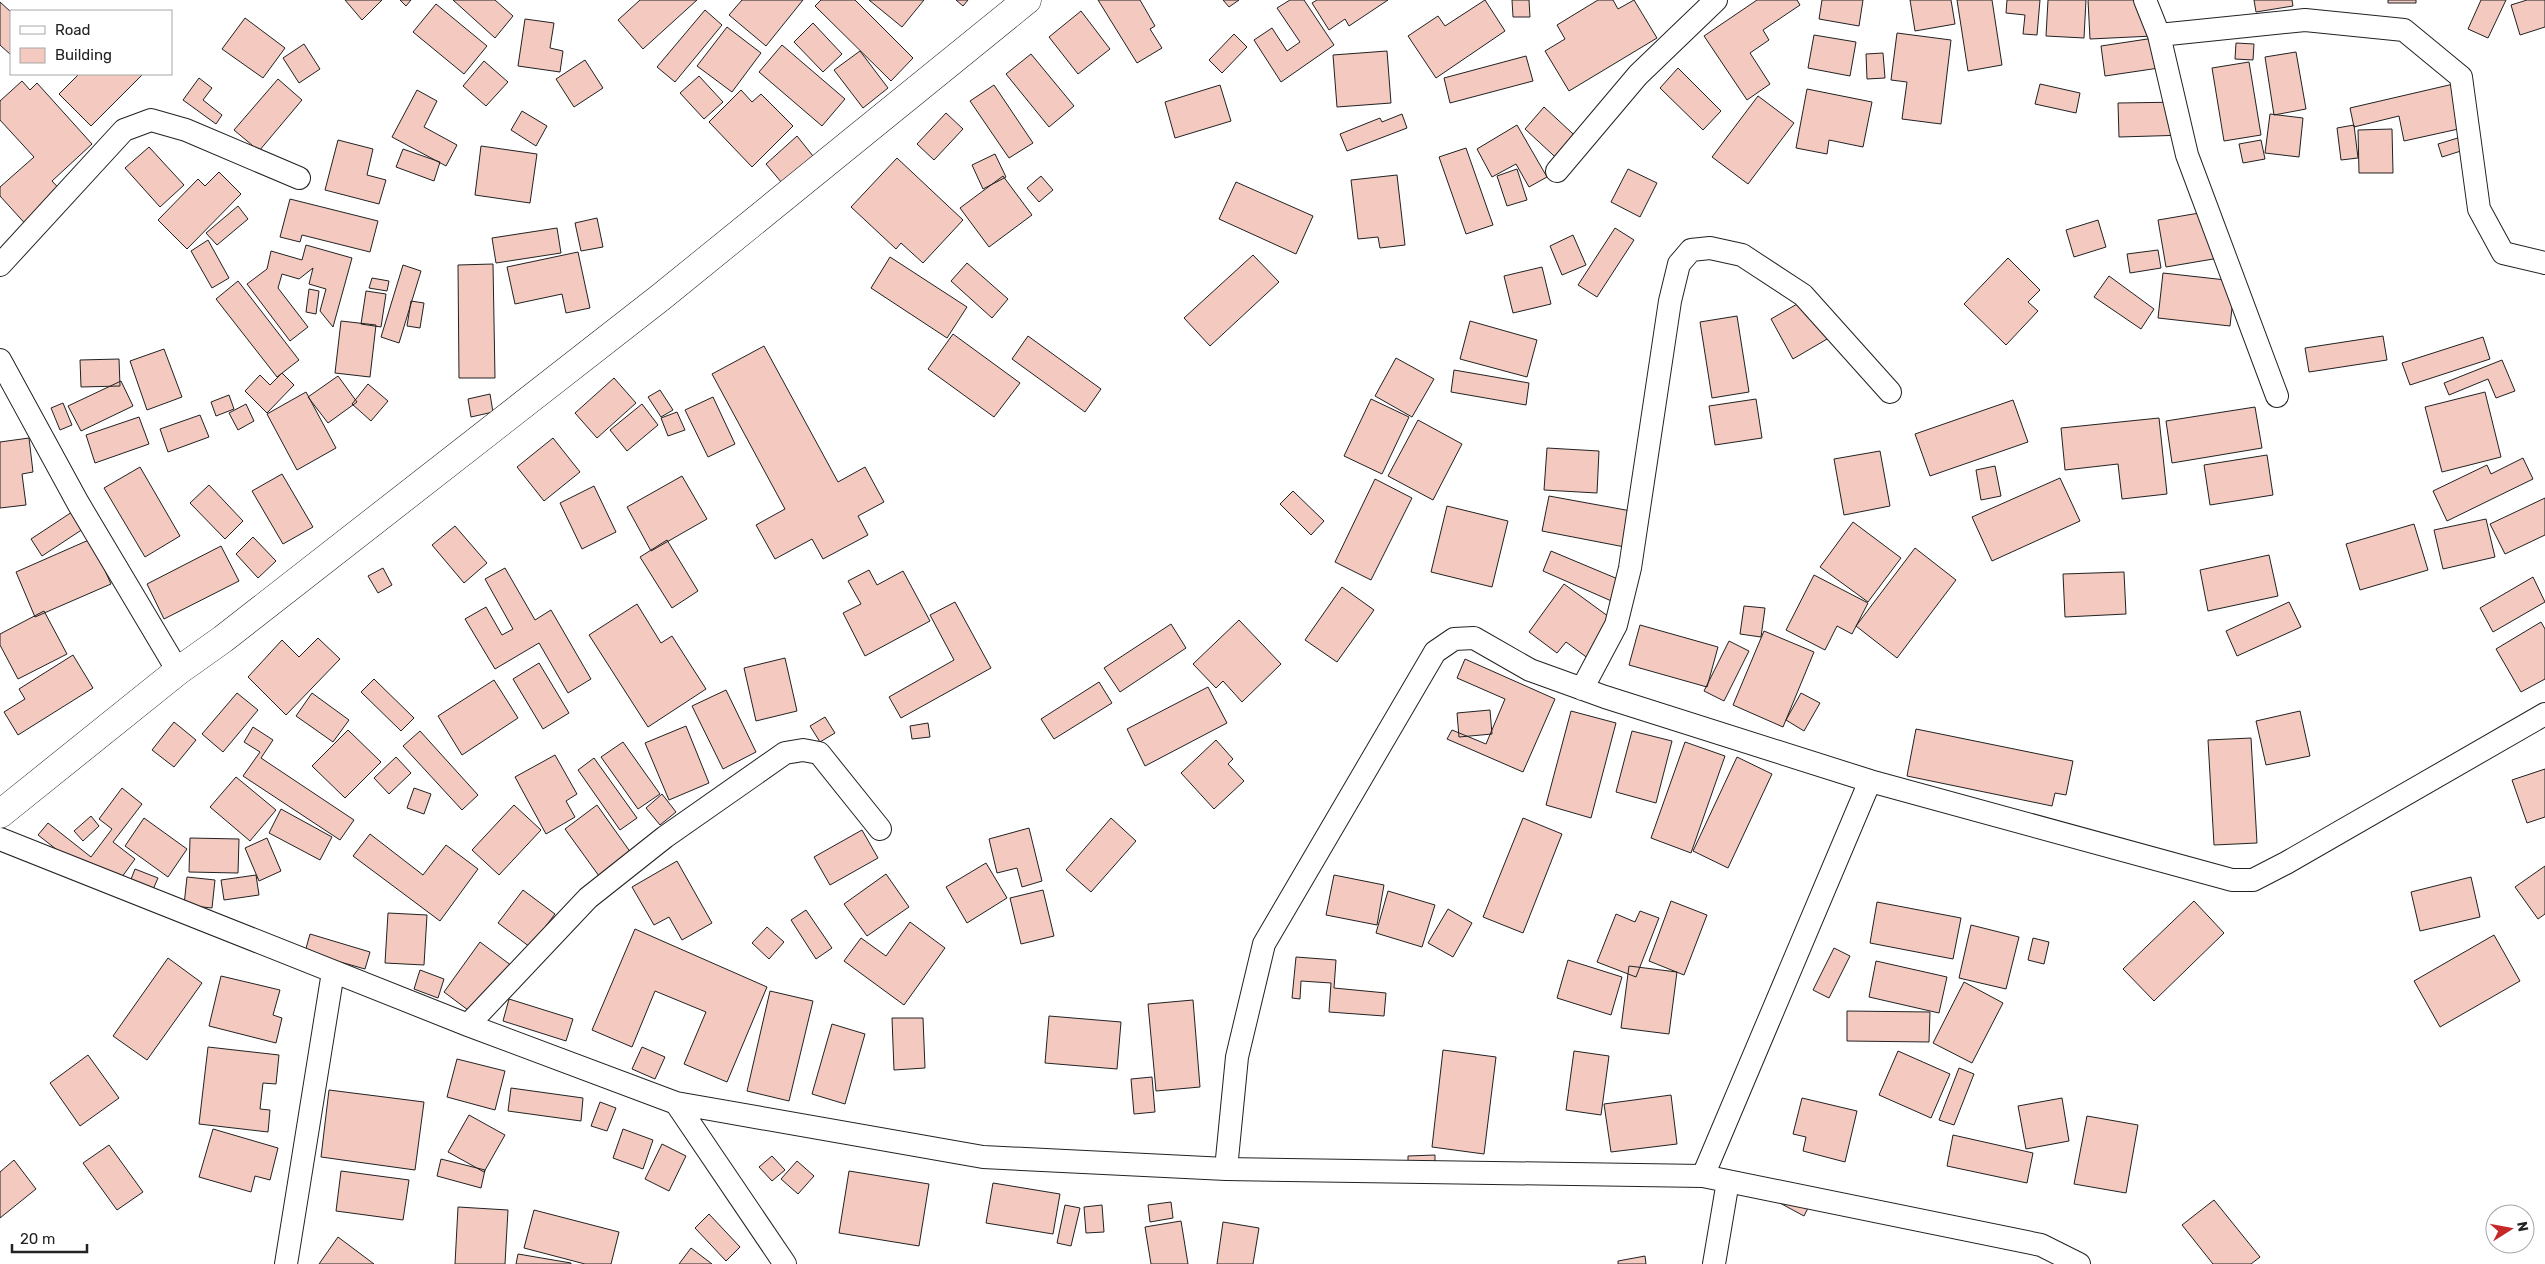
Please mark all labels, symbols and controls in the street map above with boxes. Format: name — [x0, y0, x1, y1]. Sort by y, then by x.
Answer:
legend — [10, 10, 172, 75]
text: Road — [55, 21, 91, 39]
text: Building — [55, 46, 112, 64]
north arrow — [2485, 1204, 2535, 1254]
text: N — [2513, 1220, 2532, 1233]
scale bar — [12, 1222, 88, 1254]
text: 20 m — [20, 1230, 55, 1248]

